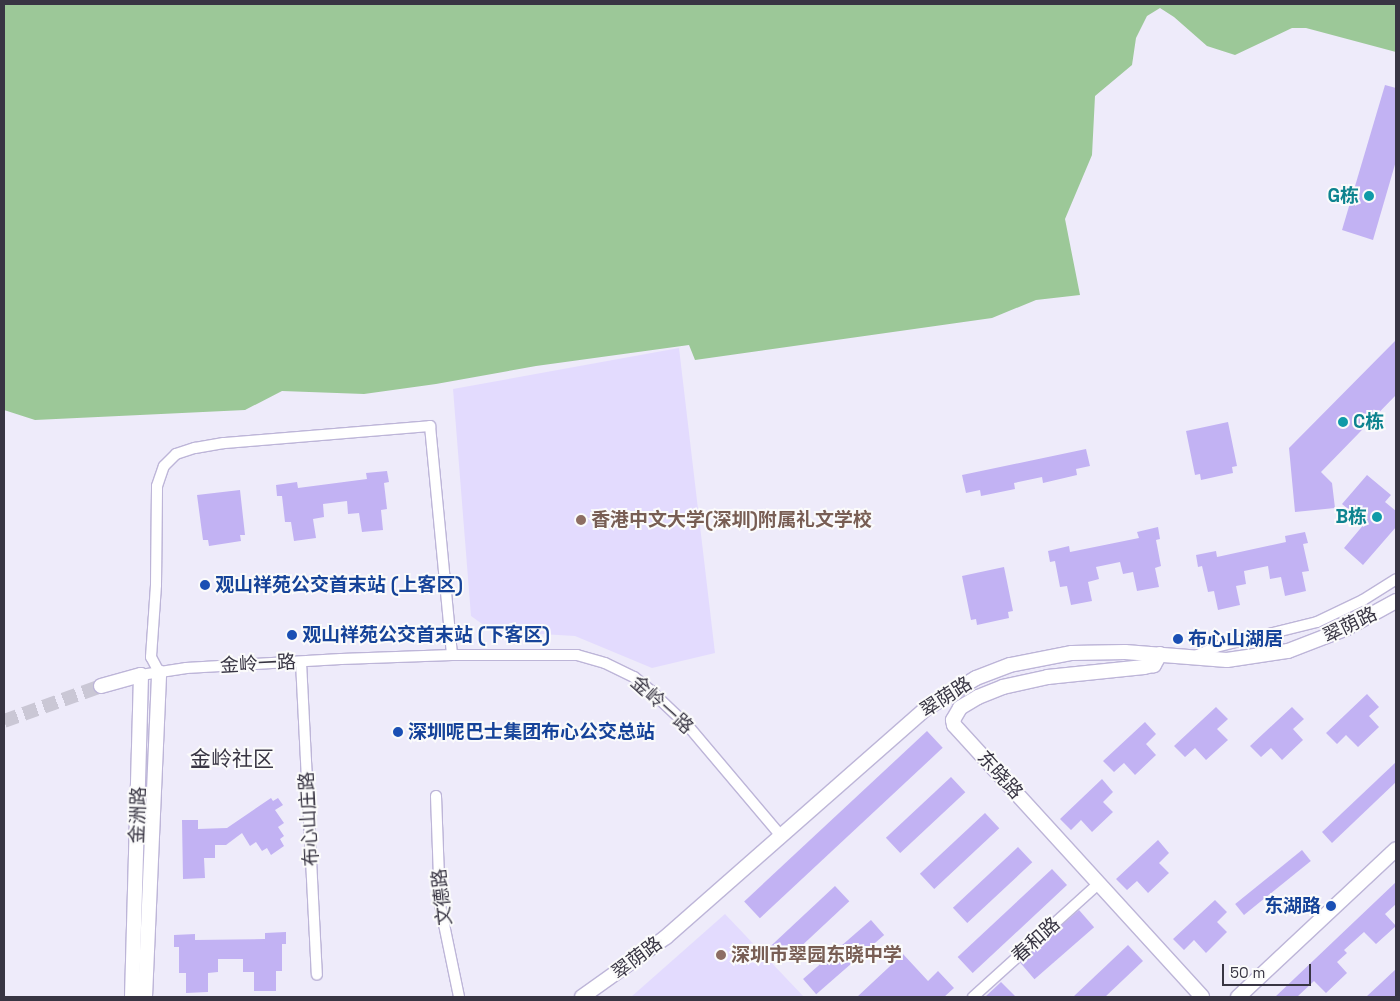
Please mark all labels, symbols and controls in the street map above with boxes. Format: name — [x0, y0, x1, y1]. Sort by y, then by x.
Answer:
place label: G栋 — [1327, 185, 1359, 207]
marker: G栋 — [1363, 190, 1375, 202]
place label: C栋 — [1353, 411, 1384, 433]
marker: C栋 — [1337, 416, 1349, 428]
place label: B栋 — [1335, 506, 1367, 528]
place label: 香港中文大学(深圳)附属礼文学校 — [591, 509, 872, 531]
marker: B栋 — [1371, 511, 1383, 523]
marker: 香港中文大学(深圳)附属礼文学校 — [575, 514, 587, 526]
place label: 观山祥苑公交首末站 (上客区) — [215, 574, 463, 596]
marker: 观山祥苑公交首末站 (上客区) — [199, 579, 211, 591]
street label: 翠荫路 — [1319, 602, 1381, 648]
place label: 观山祥苑公交首末站 (下客区) — [302, 624, 550, 646]
place label: 布心山湖居 — [1188, 628, 1283, 650]
marker: 观山祥苑公交首末站 (下客区) — [286, 629, 298, 641]
marker: 布心山湖居 — [1172, 633, 1184, 645]
street label: 金岭一路 — [219, 651, 297, 677]
street label: 金岭一路 — [626, 671, 698, 739]
street label: 翠荫路 — [916, 672, 976, 722]
place label: 深圳呢巴士集团布心公交总站 — [408, 721, 655, 743]
marker: 深圳呢巴士集团布心公交总站 — [392, 726, 404, 738]
district label: 金岭社区 — [190, 746, 274, 772]
street label: 东晓路 — [972, 746, 1028, 804]
street label: 布心山庄路 — [295, 771, 323, 867]
street label: 金洲路 — [126, 786, 150, 844]
street label: 文德路 — [428, 867, 456, 927]
place label: 东湖路 — [1264, 895, 1321, 917]
marker: 东湖路 — [1325, 900, 1337, 912]
street label: 春和路 — [1007, 912, 1065, 968]
street label: 翠荫路 — [607, 932, 667, 984]
place label: 深圳市翠园东晓中学 — [731, 944, 902, 966]
marker: 深圳市翠园东晓中学 — [715, 949, 727, 961]
scale bar — [1225, 954, 1314, 986]
text: 50 m — [1230, 963, 1265, 982]

